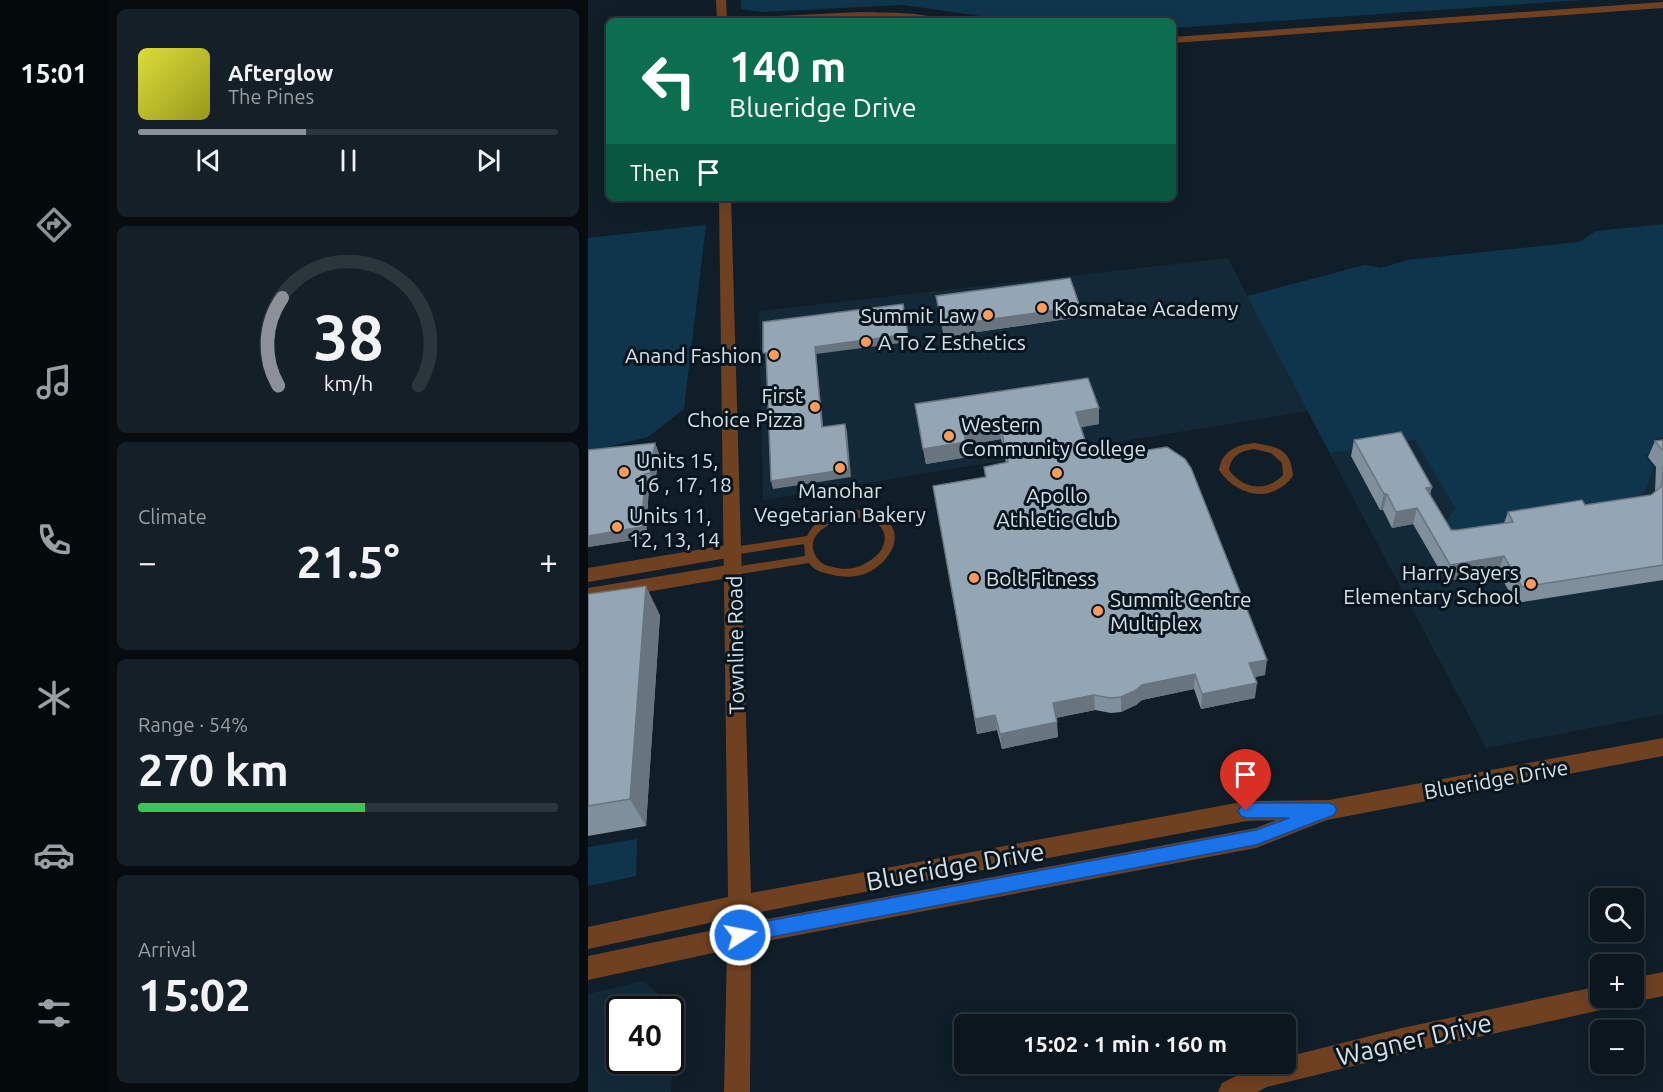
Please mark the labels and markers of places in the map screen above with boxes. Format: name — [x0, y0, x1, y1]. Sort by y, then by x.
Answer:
place label: Kosmatae Academy — [1054, 296, 1238, 320]
marker: Kosmatae Academy — [1035, 301, 1049, 315]
place label: Summit Law — [861, 303, 976, 327]
marker: Summit Law — [981, 308, 995, 322]
place label: A To Z Esthetics — [878, 330, 1026, 354]
marker: A To Z Esthetics — [859, 335, 873, 349]
place label: Anand Fashion — [625, 343, 762, 367]
marker: Anand Fashion — [767, 348, 781, 362]
place label: First Choice Pizza — [687, 383, 803, 431]
marker: First Choice Pizza — [808, 400, 822, 414]
place label: Western Community College — [961, 412, 1146, 460]
marker: Western Community College — [942, 429, 956, 443]
place label: Units 15, 16 , 17, 18 — [636, 448, 732, 496]
marker: Manohar Vegetarian Bakery — [833, 461, 847, 475]
marker: Units 15, 16 , 17, 18 — [617, 465, 631, 479]
marker: Apollo Athletic Club — [1050, 466, 1064, 480]
place label: Manohar Vegetarian Bakery — [754, 478, 926, 526]
place label: Apollo Athletic Club — [996, 483, 1118, 531]
place label: Units 11, 12, 13, 14 — [629, 503, 720, 551]
marker: Units 11, 12, 13, 14 — [610, 520, 624, 534]
place label: Harry Sayers Elementary School — [1343, 560, 1519, 608]
place label: Bolt Fitness — [986, 566, 1096, 590]
marker: Bolt Fitness — [967, 571, 981, 585]
marker: Harry Sayers Elementary School — [1524, 577, 1538, 591]
place label: Summit Centre Multiplex — [1110, 587, 1252, 635]
marker: Summit Centre Multiplex — [1091, 604, 1105, 618]
pin — [1220, 749, 1271, 811]

